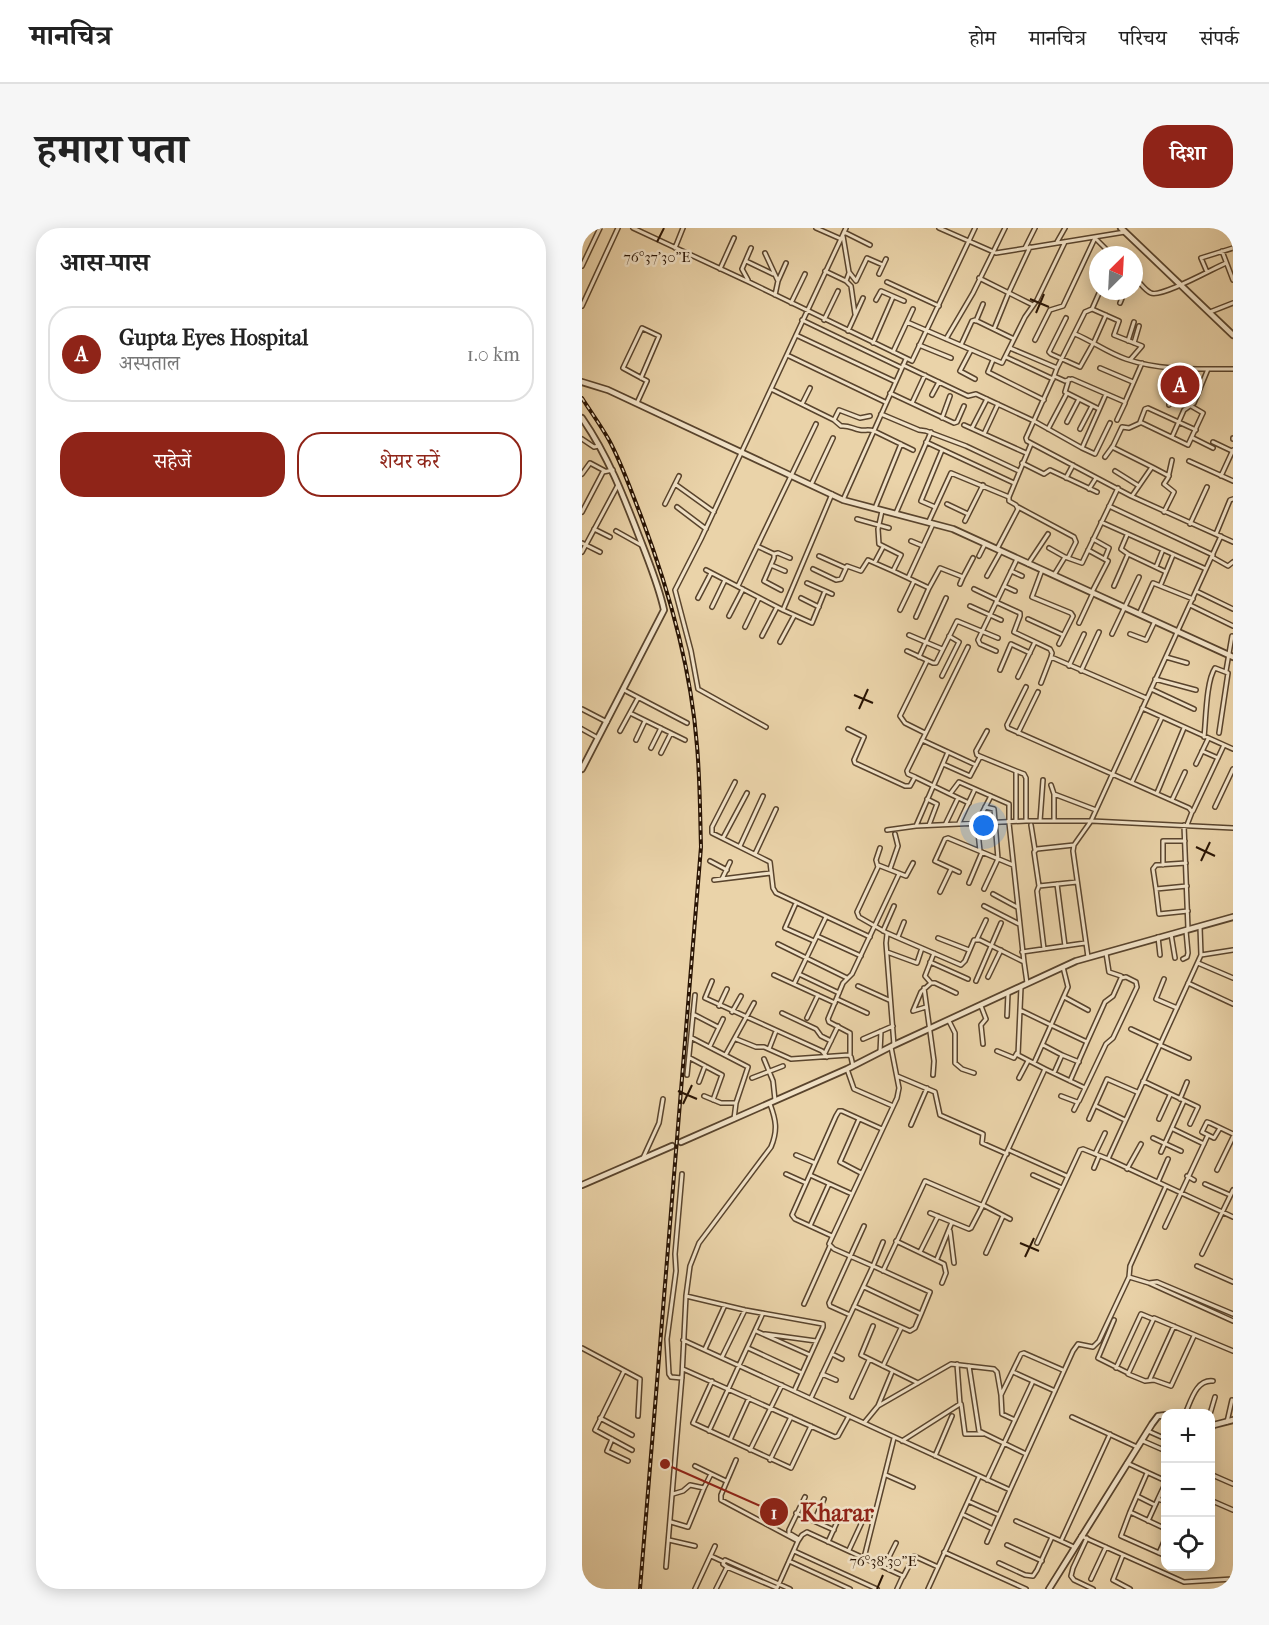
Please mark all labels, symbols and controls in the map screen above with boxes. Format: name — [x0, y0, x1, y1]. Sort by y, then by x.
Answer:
text: मानचित्र — [30, 19, 112, 52]
text: होम — [969, 26, 996, 50]
text: मानचित्र — [1029, 26, 1086, 50]
text: परिचय — [1119, 26, 1167, 50]
text: संपर्क — [1200, 26, 1239, 50]
text: हमारा पता — [36, 125, 188, 174]
button: दिशा — [1143, 125, 1233, 188]
north arrow — [1089, 246, 1143, 300]
text: आस-पास — [60, 247, 149, 278]
text: 76°37'30"E — [624, 248, 690, 266]
text: Gupta Eyes Hospital — [119, 325, 308, 351]
text: A — [75, 343, 88, 366]
text: 1.0 km — [467, 343, 520, 366]
text: अस्पताल — [119, 352, 180, 375]
pin: A — [1160, 362, 1200, 408]
button: सहेजें — [60, 432, 285, 497]
button: शेयर करें — [297, 432, 522, 497]
your location — [969, 811, 998, 840]
map controls — [1161, 1409, 1215, 1571]
button: + — [1161, 1409, 1215, 1463]
button: − — [1161, 1463, 1215, 1517]
callout: Kharar — [759, 1491, 886, 1533]
text: Kharar — [800, 1499, 875, 1527]
text: 1 — [771, 1503, 777, 1524]
button: locate — [1161, 1517, 1215, 1571]
text: 76°38'30"E — [849, 1552, 917, 1570]

